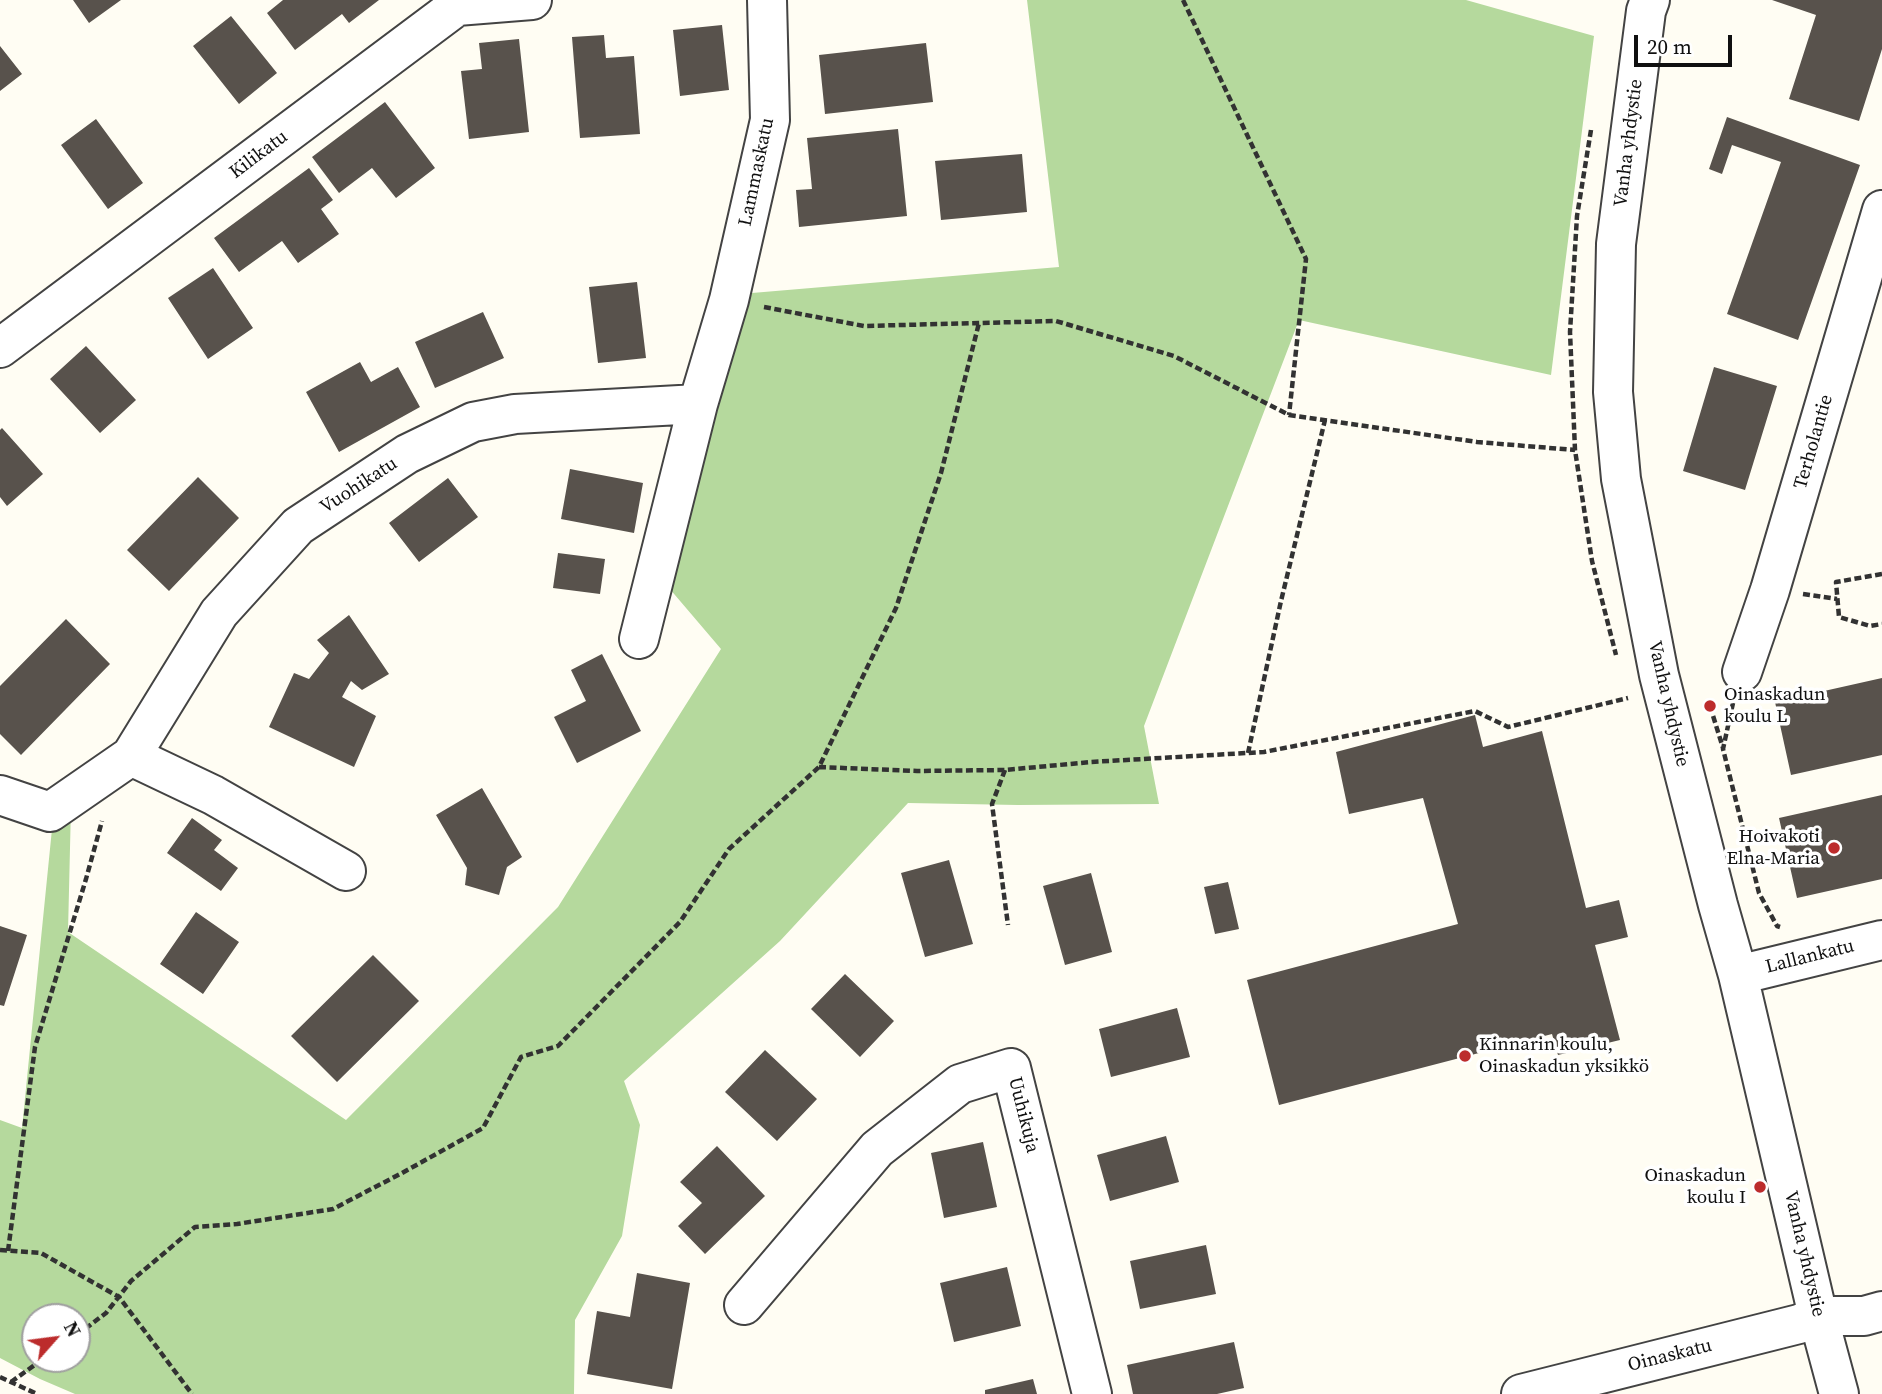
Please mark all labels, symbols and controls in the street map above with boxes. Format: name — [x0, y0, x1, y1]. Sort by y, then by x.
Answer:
scale bar — [1637, 21, 1735, 65]
text: 20 m — [1647, 32, 1692, 61]
street label: Vanha yhdystie — [1610, 78, 1648, 208]
street label: Lammaskatu — [734, 116, 780, 228]
street label: Kilikatu — [225, 126, 293, 184]
street label: Terholantie — [1790, 392, 1838, 492]
street label: Vuohikatu — [316, 453, 402, 519]
street label: Vanha yhdystie — [1642, 639, 1694, 769]
place label: Oinaskadun koulu L — [1724, 684, 1826, 728]
marker: Oinaskadun koulu L — [1702, 698, 1718, 714]
place label: Hoivakoti Elna-Maria — [1726, 826, 1820, 870]
marker: Hoivakoti Elna-Maria — [1826, 840, 1842, 856]
street label: Lallankatu — [1763, 935, 1857, 979]
place label: Kinnarin koulu, Oinaskadun yksikkö — [1479, 1034, 1649, 1078]
marker: Kinnarin koulu, Oinaskadun yksikkö — [1457, 1048, 1473, 1064]
street label: Uuhikuja — [1003, 1075, 1043, 1155]
place label: Oinaskadun koulu I — [1644, 1165, 1746, 1209]
marker: Oinaskadun koulu I — [1752, 1179, 1768, 1195]
street label: Vanha yhdystie — [1778, 1189, 1830, 1319]
north arrow — [21, 1303, 91, 1373]
text: N — [58, 1317, 88, 1341]
street label: Oinaskatu — [1626, 1335, 1714, 1377]

